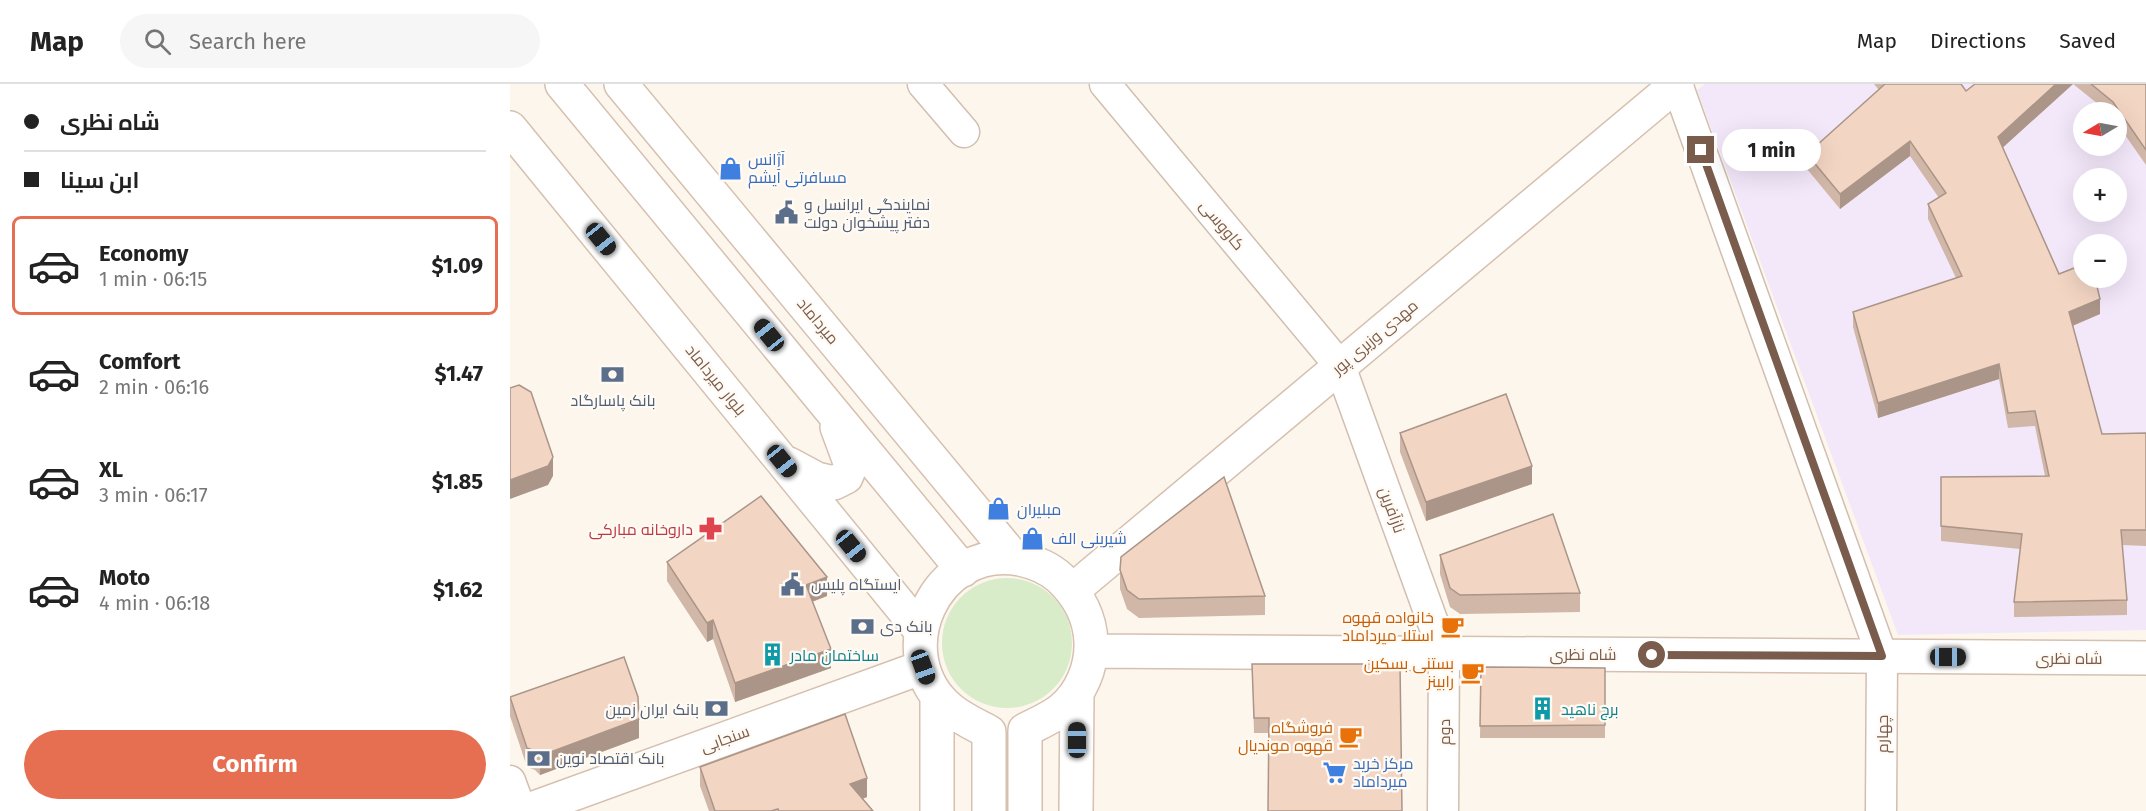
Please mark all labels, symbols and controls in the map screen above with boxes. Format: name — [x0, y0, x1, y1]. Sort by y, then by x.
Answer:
search box — [120, 14, 540, 68]
text: Map — [30, 25, 84, 58]
icon: search — [141, 25, 174, 58]
text: Search here — [189, 28, 307, 55]
text: Map — [1857, 28, 1897, 54]
text: Directions — [1930, 28, 2026, 54]
text: Saved — [2059, 28, 2116, 54]
north arrow — [2073, 102, 2127, 156]
map controls — [2073, 102, 2127, 288]
text: شاه نظری — [60, 109, 160, 136]
callout: 1 min — [1722, 129, 1821, 171]
route end — [1687, 136, 1714, 163]
text: 1 min — [1747, 138, 1796, 162]
place label: آژانس مسافرتی آیشم — [748, 150, 847, 189]
shop icon: آژانس مسافرتی آیشم — [717, 155, 743, 181]
text: ابن سینا — [60, 167, 139, 194]
button: + — [2073, 168, 2127, 222]
place label: نمایندگی ایرانسل و دفتر پیشخوان دولت — [804, 195, 930, 234]
street label: کاووسی — [1195, 196, 1248, 255]
public building icon: نمایندگی ایرانسل و دفتر پیشخوان دولت — [773, 200, 799, 226]
car — [583, 219, 619, 259]
button: − — [2073, 234, 2127, 288]
icon: car — [27, 239, 81, 293]
text: Economy — [99, 240, 188, 267]
text: $1.09 — [432, 252, 483, 279]
text: 1 min · 06:15 — [99, 267, 207, 291]
street label: میرداماد — [793, 294, 843, 348]
street label: مهدی وزیری پور — [1327, 296, 1423, 381]
car — [751, 315, 787, 355]
street label: بلوار میرداماد — [682, 341, 750, 419]
icon: car — [27, 347, 81, 401]
text: Comfort — [99, 348, 180, 375]
text: $1.47 — [435, 360, 483, 387]
bank icon: بانک پاسارگاد — [600, 362, 626, 388]
text: 2 min · 06:16 — [99, 375, 209, 399]
place label: بانک پاسارگاد — [571, 391, 655, 412]
car — [764, 441, 800, 481]
icon: car — [27, 455, 81, 509]
text: XL — [99, 456, 123, 483]
text: $1.85 — [432, 468, 483, 495]
text: 3 min · 06:17 — [99, 483, 208, 507]
street label: نازآفرین — [1374, 484, 1409, 536]
shop icon: مبلیران — [986, 496, 1012, 522]
place label: مبلیران — [1017, 500, 1061, 520]
pharmacy icon: داروخانه مبارکی — [698, 516, 724, 542]
place label: داروخانه مبارکی — [589, 520, 693, 540]
shop icon: شیرینی الف — [1020, 525, 1046, 551]
car — [833, 526, 869, 566]
place label: شیرینی الف — [1051, 529, 1127, 549]
icon: car — [27, 563, 81, 617]
text: Moto — [99, 564, 150, 591]
public building icon: ایستگاه پلیس — [780, 571, 806, 597]
place label: ایستگاه پلیس — [811, 575, 902, 596]
text: $1.62 — [433, 576, 483, 603]
text: 4 min · 06:18 — [99, 591, 210, 615]
place label: خانواده قهوه استلا میرداماد — [1342, 608, 1434, 645]
bank icon: بانک دی — [849, 613, 875, 639]
cafe icon: خانواده قهوه استلا میرداماد — [1439, 613, 1465, 639]
place label: بانک دی — [880, 617, 933, 637]
route start — [1638, 641, 1665, 668]
building icon: ساختمان مادر — [759, 642, 785, 668]
street label: شاه نظری — [1550, 645, 1616, 665]
place label: ساختمان مادر — [789, 646, 879, 666]
car — [908, 647, 938, 687]
car — [1930, 648, 1966, 666]
street label: شاه نظری — [2036, 649, 2102, 669]
place label: بستنی بسکین رابینز — [1364, 654, 1454, 691]
cafe icon: بستنی بسکین رابینز — [1459, 659, 1485, 685]
bank icon: بانک ایران زمین — [704, 696, 730, 722]
building icon: برج ناهید — [1530, 696, 1556, 722]
place label: بانک ایران زمین — [605, 700, 699, 720]
place label: برج ناهید — [1561, 700, 1619, 721]
street label: چهارم — [1873, 715, 1894, 753]
place label: فروشگاه قهوه موندیال — [1238, 718, 1333, 756]
street label: دوم — [1435, 719, 1456, 745]
street label: سنجابی — [698, 721, 752, 758]
car — [1068, 722, 1086, 758]
cafe icon: فروشگاه قهوه موندیال — [1338, 723, 1364, 749]
button: Confirm — [24, 730, 486, 799]
bank icon: بانک اقتصاد نوین — [525, 745, 551, 771]
place label: بانک اقتصاد نوین — [556, 749, 665, 769]
place label: مرکز خرید میرداماد — [1353, 754, 1414, 791]
supermarket icon: مرکز خرید میرداماد — [1322, 759, 1348, 785]

